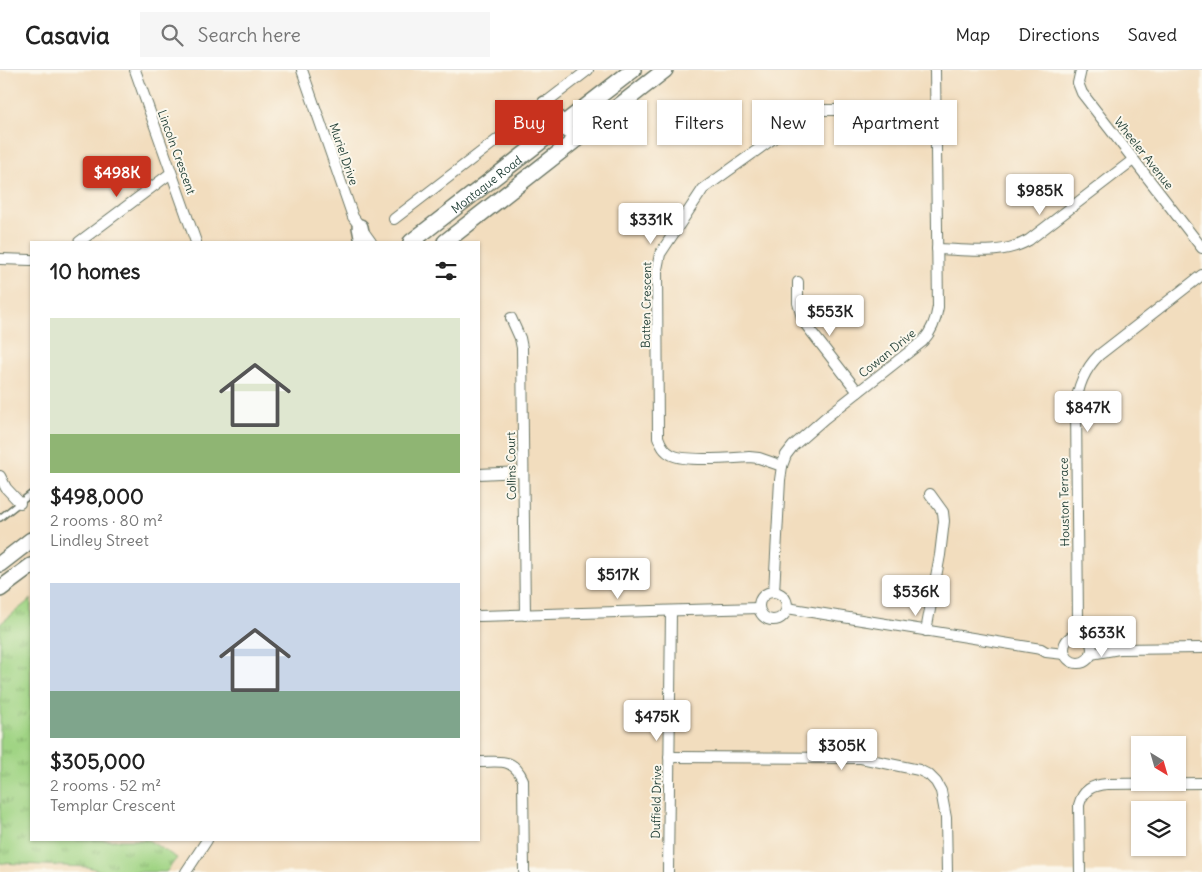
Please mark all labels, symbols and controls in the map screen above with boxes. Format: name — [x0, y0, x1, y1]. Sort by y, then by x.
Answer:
search box — [140, 12, 490, 57]
text: Casavia — [25, 20, 110, 50]
icon: search — [158, 21, 186, 49]
text: Search here — [198, 23, 301, 47]
text: Map — [955, 23, 990, 46]
text: Directions — [1018, 23, 1100, 46]
text: Saved — [1128, 23, 1177, 46]
chip: Buy — [495, 100, 563, 145]
chip: Rent — [573, 100, 647, 145]
chip: Filters — [657, 100, 742, 145]
chip: New — [752, 100, 824, 145]
chip: Apartment — [834, 100, 957, 145]
street label: Lincoln Crescent — [155, 108, 199, 196]
street label: Wheeler Avenue — [1111, 114, 1177, 192]
street label: Muriel Drive — [326, 121, 362, 187]
street label: Montague Road — [448, 152, 524, 216]
pin: $498K — [82, 156, 152, 198]
text: $498K — [94, 162, 140, 182]
pin: $985K — [1005, 174, 1075, 216]
text: $985K — [1017, 180, 1063, 200]
pin: $331K — [616, 202, 686, 245]
text: $331K — [629, 209, 673, 229]
icon: filters — [432, 257, 460, 285]
text: 10 homes — [50, 258, 140, 285]
street label: Batten Crescent — [638, 262, 654, 348]
pin: $553K — [795, 294, 865, 337]
text: $553K — [807, 301, 853, 321]
street label: Cowan Drive — [855, 325, 919, 381]
icon: home — [210, 350, 300, 440]
pin: $847K — [1053, 390, 1123, 433]
text: $847K — [1066, 397, 1110, 417]
street label: Collins Court — [503, 432, 519, 500]
street label: Houston Terrace — [1056, 457, 1072, 547]
text: $498,000 — [50, 483, 144, 510]
text: 2 rooms · 80 m² — [50, 510, 163, 530]
text: Lindley Street — [50, 530, 149, 550]
pin: $517K — [583, 558, 653, 600]
text: $517K — [597, 564, 639, 584]
pin: $536K — [881, 574, 951, 617]
text: $536K — [893, 581, 939, 601]
icon: home — [210, 615, 300, 705]
pin: $633K — [1067, 616, 1137, 658]
text: $633K — [1079, 622, 1125, 642]
pin: $475K — [622, 700, 692, 742]
text: $475K — [635, 706, 679, 726]
pin: $305K — [807, 728, 877, 771]
text: $305K — [818, 735, 866, 755]
north arrow — [1131, 736, 1186, 791]
map controls — [1131, 736, 1186, 856]
text: $305,000 — [50, 748, 145, 775]
street label: Duffield Drive — [648, 765, 664, 839]
text: 2 rooms · 52 m² — [50, 775, 161, 795]
text: Templar Crescent — [50, 795, 175, 815]
button: layers — [1131, 801, 1186, 856]

